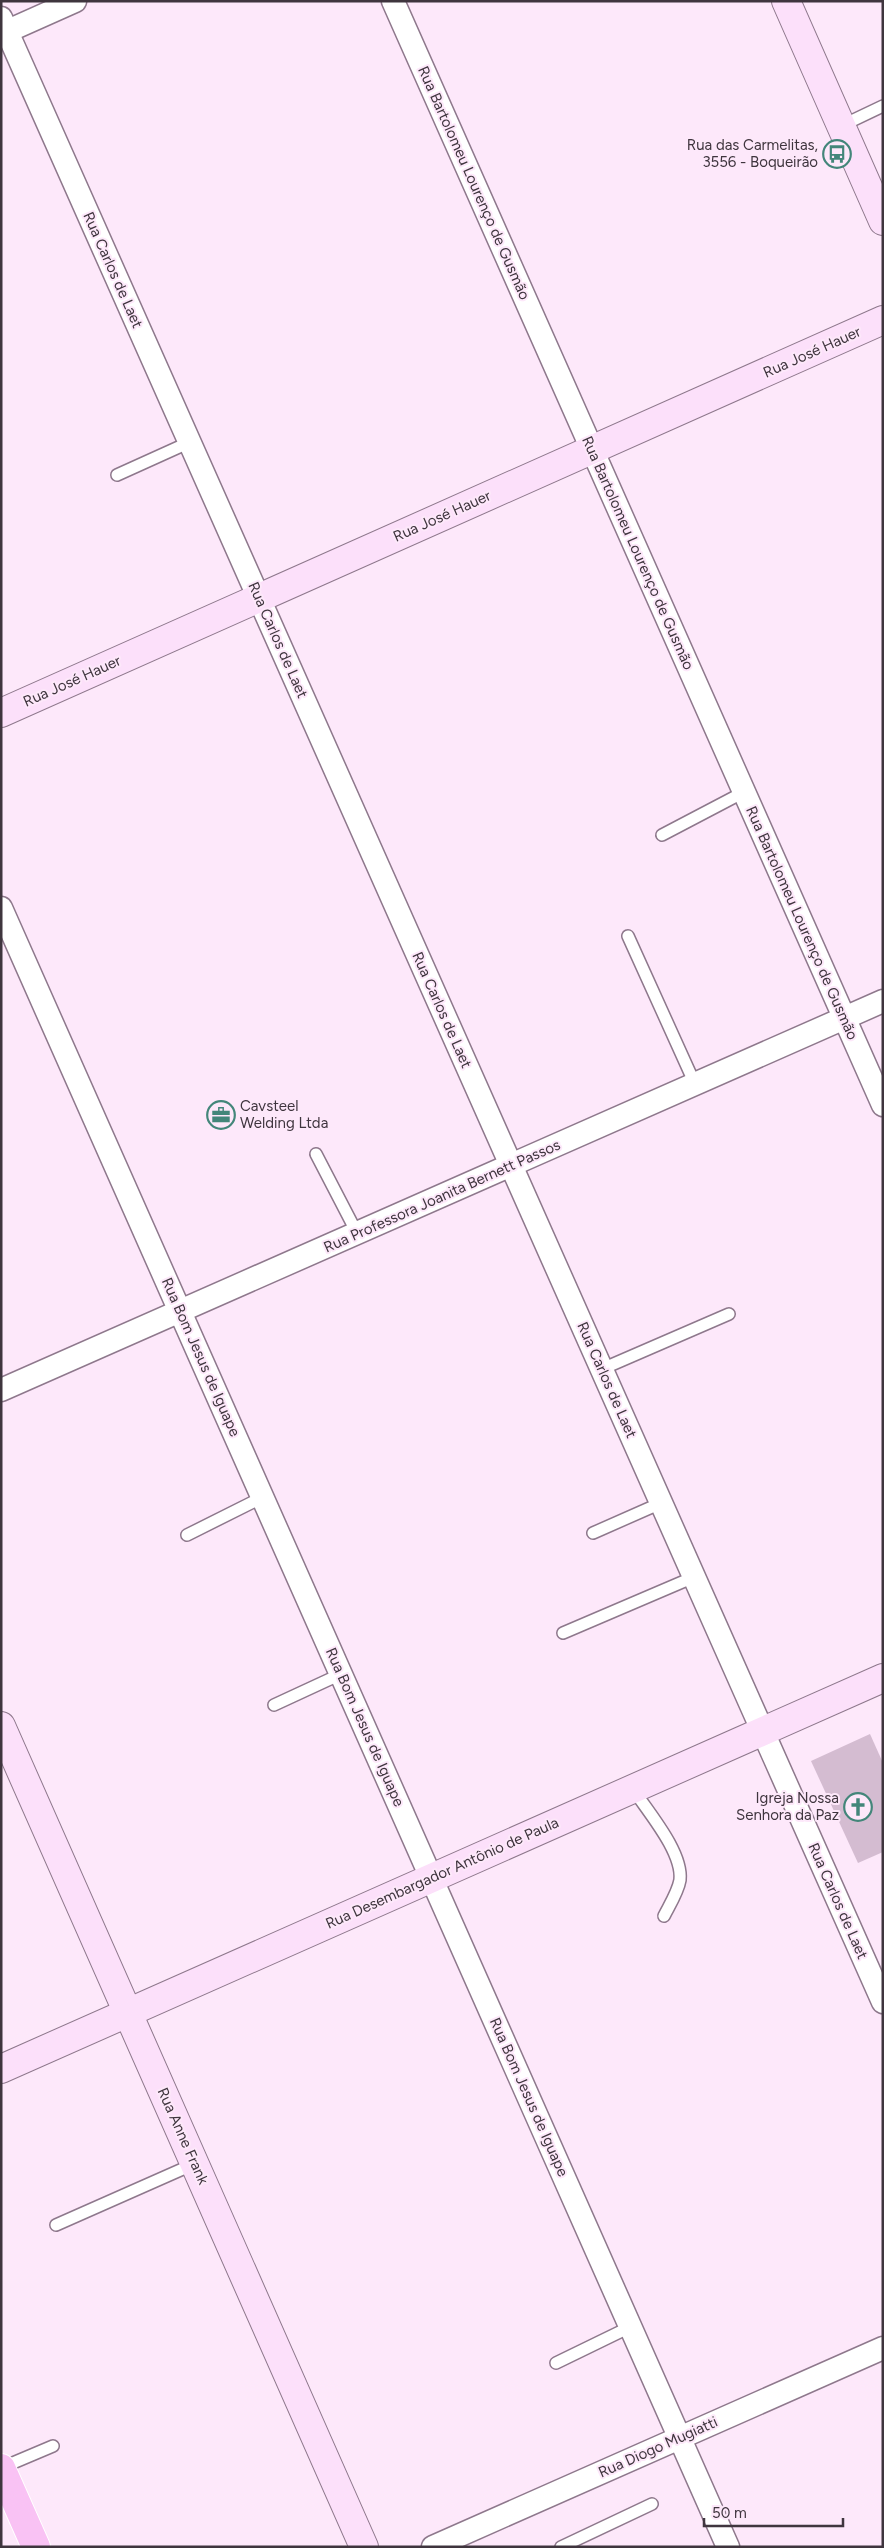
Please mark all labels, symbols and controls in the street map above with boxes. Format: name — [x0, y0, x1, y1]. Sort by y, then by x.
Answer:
street label: Rua Bartolomeu Lourenço de Gusmão — [414, 63, 534, 303]
place label: Rua das Carmelitas, 3556 - Boqueirão — [687, 136, 818, 171]
bus stop icon: Rua das Carmelitas, 3556 - Boqueirão — [822, 139, 852, 169]
street label: Rua Carlos de Laet — [79, 209, 147, 331]
street label: Rua José Hauer — [760, 322, 864, 382]
street label: Rua Bartolomeu Lourenço de Gusmão — [578, 433, 698, 673]
street label: Rua José Hauer — [390, 486, 494, 546]
street label: Rua Carlos de Laet — [244, 579, 312, 701]
street label: Rua José Hauer — [20, 651, 124, 711]
street label: Rua Bartolomeu Lourenço de Gusmão — [742, 803, 862, 1043]
street label: Rua Carlos de Laet — [408, 949, 476, 1071]
place label: Cavsteel Welding Ltda — [240, 1097, 328, 1132]
office icon: Cavsteel Welding Ltda — [206, 1100, 236, 1130]
street label: Rua Professora Joanita Bernett Passos — [321, 1135, 563, 1257]
street label: Rua Bom Jesus de Iguape — [158, 1275, 244, 1439]
street label: Rua Carlos de Laet — [573, 1319, 641, 1441]
street label: Rua Bom Jesus de Iguape — [322, 1645, 408, 1809]
place label: Igreja Nossa Senhora da Paz — [736, 1789, 839, 1824]
church icon: Igreja Nossa Senhora da Paz — [843, 1792, 873, 1822]
street label: Rua Desembargador Antônio de Paula — [323, 1813, 561, 1933]
street label: Rua Carlos de Laet — [804, 1840, 872, 1962]
street label: Rua Bom Jesus de Iguape — [486, 2015, 572, 2179]
street label: Rua Anne Frank — [154, 2085, 213, 2188]
street label: Rua Diogo Mugiatti — [596, 2413, 720, 2481]
scale bar — [704, 2496, 843, 2528]
text: 50 m — [712, 2504, 747, 2522]

